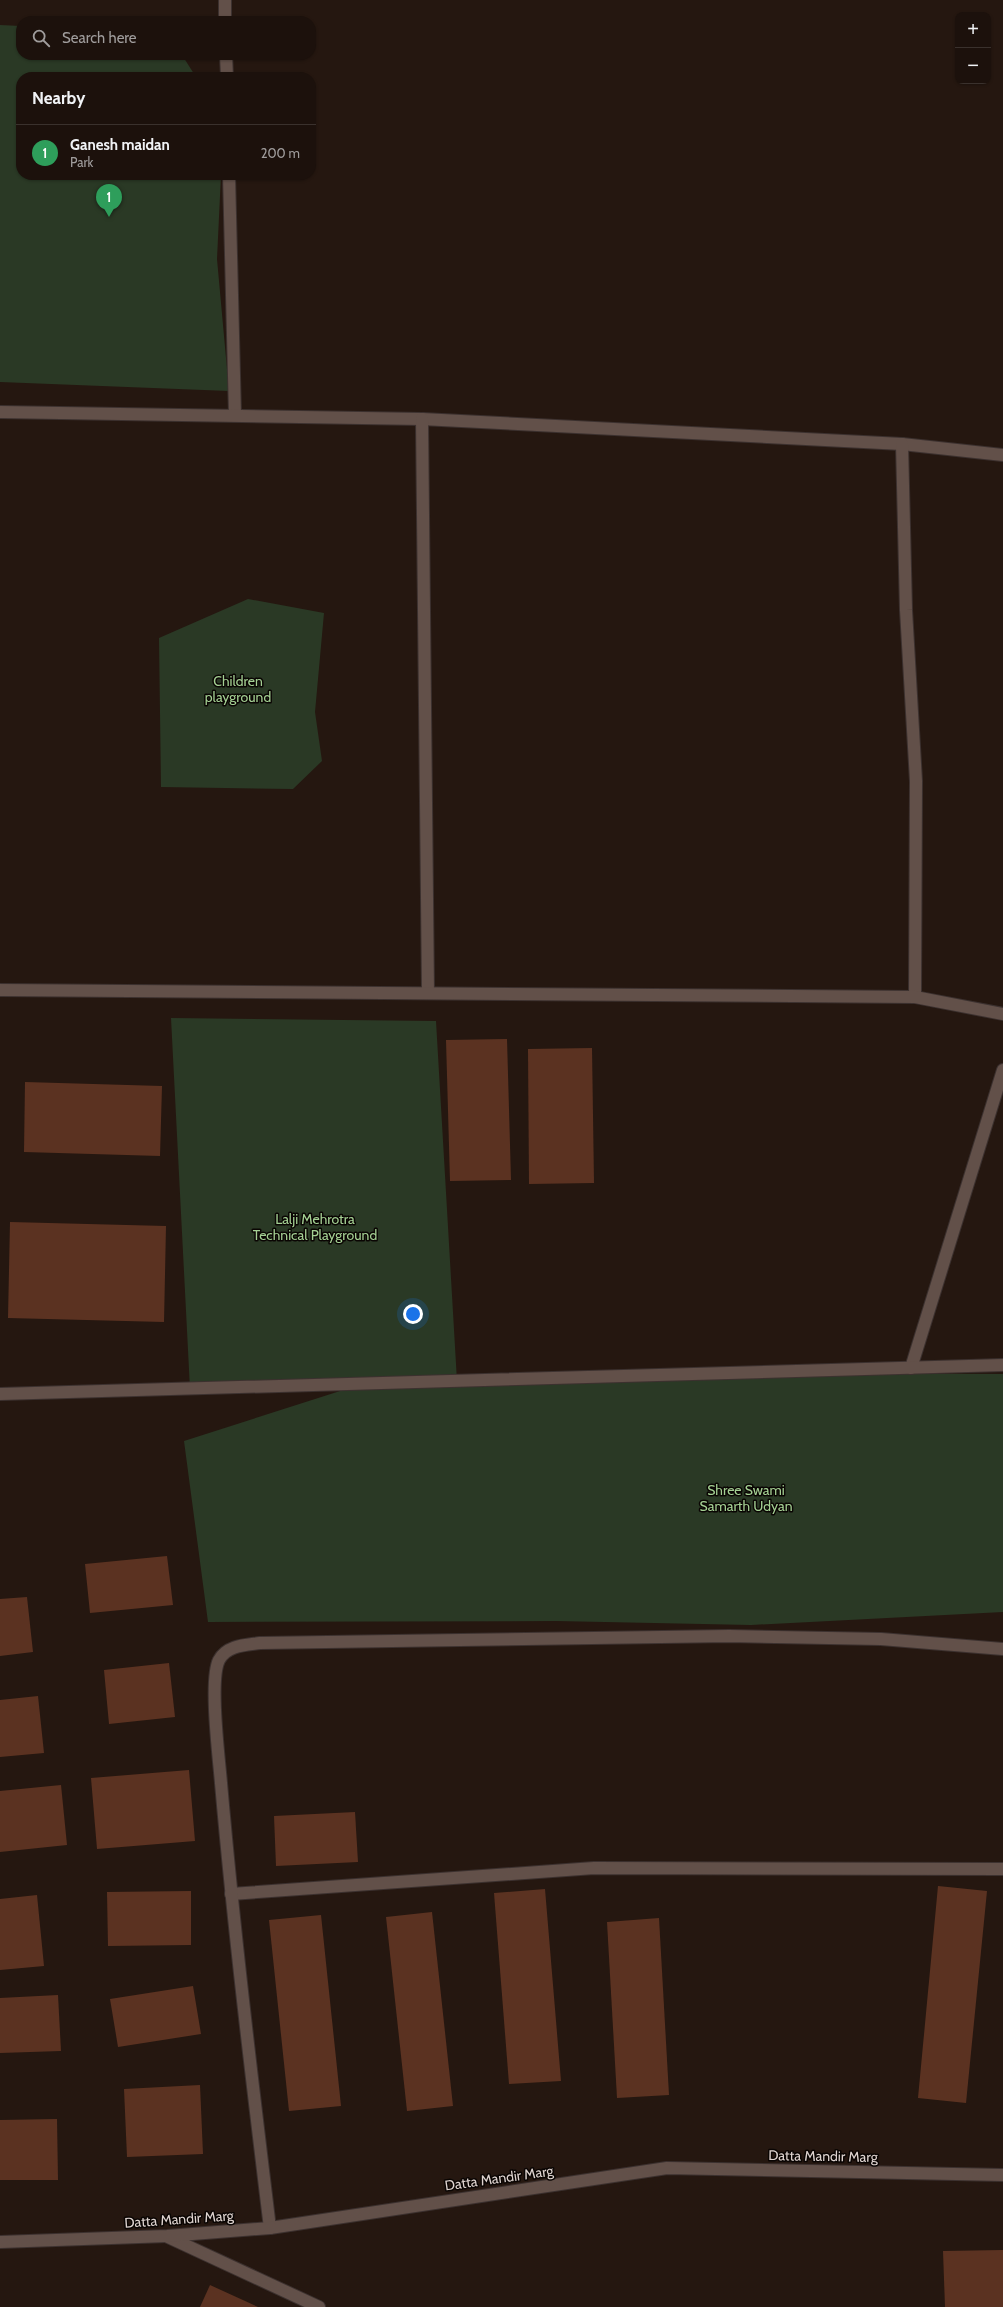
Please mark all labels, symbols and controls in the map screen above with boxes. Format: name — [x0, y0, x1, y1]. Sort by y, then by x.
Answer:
map controls — [955, 12, 991, 84]
button: + — [955, 12, 991, 48]
search box — [16, 16, 316, 60]
icon: search — [30, 27, 52, 49]
text: Search here — [62, 29, 137, 47]
button: − — [955, 48, 991, 84]
text: Nearby — [32, 88, 85, 108]
text: Ganesh maidan — [70, 136, 170, 154]
text: 1 — [43, 145, 47, 161]
text: 200 m — [261, 145, 300, 161]
text: Park — [70, 154, 93, 170]
pin: 1 — [96, 184, 122, 217]
park label: Children playground — [205, 672, 271, 706]
park label: Lalji Mehrotra Technical Playground — [253, 1210, 377, 1244]
your location — [403, 1304, 423, 1324]
park label: Shree Swami Samarth Udyan — [699, 1481, 793, 1515]
street label: Datta Mandir Marg — [768, 2146, 879, 2166]
street label: Datta Mandir Marg — [444, 2161, 555, 2195]
street label: Datta Mandir Marg — [124, 2206, 235, 2232]

